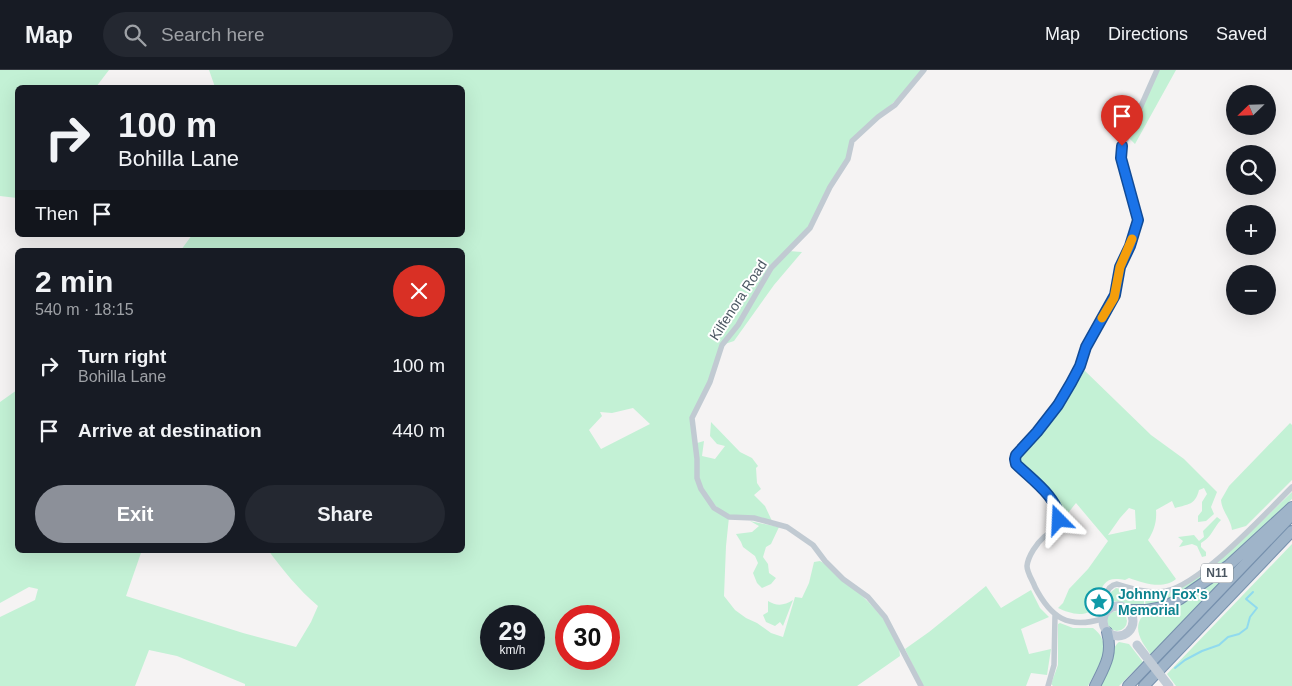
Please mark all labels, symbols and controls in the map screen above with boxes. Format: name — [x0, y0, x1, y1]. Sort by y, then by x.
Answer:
search box — [103, 12, 453, 57]
text: Map — [25, 21, 73, 48]
icon: search — [121, 21, 149, 49]
text: Search here — [161, 24, 265, 45]
text: Map — [1045, 24, 1080, 44]
text: Directions — [1108, 24, 1188, 44]
text: Saved — [1216, 24, 1267, 44]
north arrow — [1226, 85, 1276, 135]
map controls — [1226, 85, 1276, 315]
pin — [1101, 95, 1143, 146]
icon: arrive — [1108, 102, 1136, 130]
icon: right — [35, 105, 100, 170]
text: 100 m — [118, 105, 217, 144]
button: search — [1226, 145, 1276, 195]
text: Bohilla Lane — [118, 146, 239, 171]
icon: arrive — [88, 200, 116, 228]
text: Then — [35, 203, 78, 224]
button: + — [1226, 205, 1276, 255]
street label: Kilfenora Road — [706, 257, 770, 343]
text: 2 min — [35, 265, 113, 298]
button: close — [393, 265, 445, 317]
button: − — [1226, 265, 1276, 315]
text: 540 m · 18:15 — [35, 301, 134, 318]
text: Turn right — [78, 346, 166, 367]
icon: right — [35, 352, 63, 380]
text: 100 m — [392, 355, 445, 376]
text: Bohilla Lane — [78, 368, 166, 385]
icon: arrive — [35, 417, 63, 445]
text: Arrive at destination — [78, 420, 262, 441]
text: 440 m — [392, 420, 445, 441]
button: Exit — [35, 485, 235, 543]
button: Share — [245, 485, 445, 543]
position arrow — [1032, 493, 1084, 545]
road number: N11 — [1201, 563, 1233, 582]
place label: Johnny Fox's Memorial — [1118, 586, 1208, 618]
place icon: Johnny Fox's Memorial — [1084, 587, 1114, 617]
speed limit sign: 30 — [555, 605, 620, 670]
text: 29 — [499, 617, 526, 645]
text: km/h — [499, 643, 526, 657]

